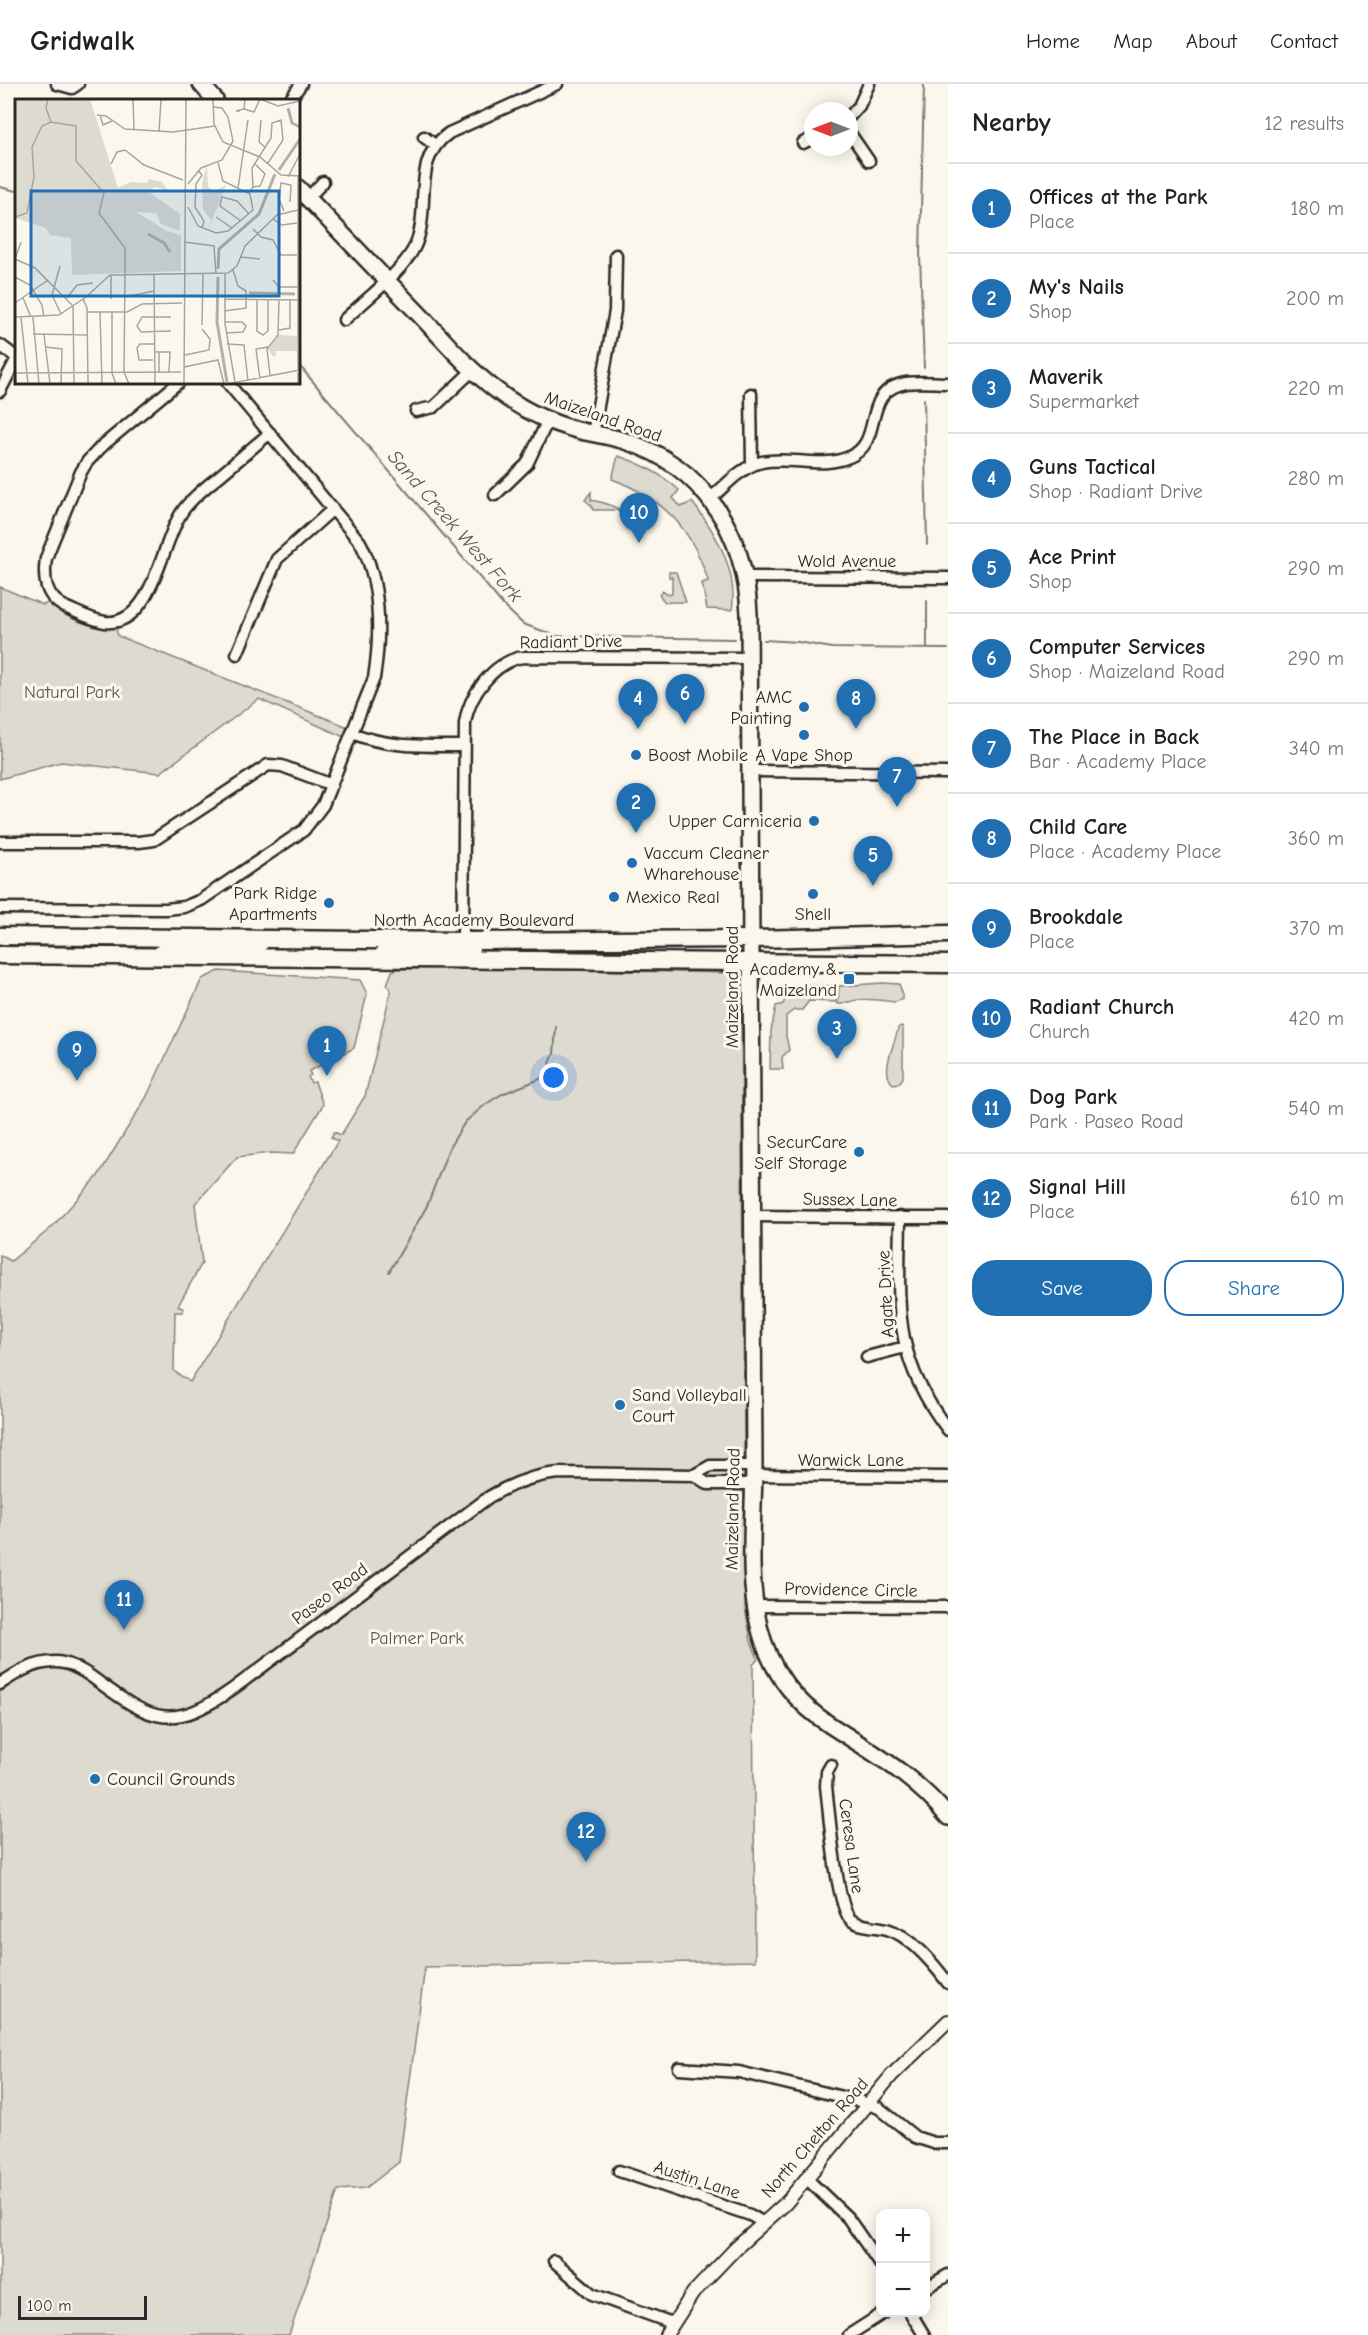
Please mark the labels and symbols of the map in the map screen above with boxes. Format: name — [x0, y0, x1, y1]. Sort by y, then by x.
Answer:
inset map — [15, 99, 300, 384]
north arrow — [804, 102, 858, 156]
street label: Maizeland Road — [542, 387, 664, 447]
water label: Sand Creek West Fork — [383, 445, 527, 607]
pin: 10 — [620, 494, 658, 543]
street label: Wold Avenue — [798, 551, 896, 572]
street label: Radiant Drive — [520, 631, 622, 653]
pin: 6 — [666, 674, 704, 724]
pin: 4 — [618, 680, 658, 729]
pin: 8 — [836, 680, 876, 729]
park label: Natural Park — [24, 682, 120, 703]
place label: AMC Painting — [731, 687, 792, 729]
marker: AMC Painting — [797, 700, 811, 714]
marker: A Vape Shop — [797, 728, 811, 742]
place label: Boost Mobile — [648, 745, 748, 766]
place label: A Vape Shop — [755, 745, 853, 766]
marker: Boost Mobile — [629, 748, 643, 762]
pin: 7 — [878, 758, 916, 807]
pin: 2 — [616, 784, 656, 833]
place label: Upper Carniceria — [669, 811, 802, 832]
marker: Upper Carniceria — [807, 814, 821, 828]
pin: 5 — [854, 836, 892, 886]
place label: Vaccum Cleaner Wharehouse — [644, 843, 770, 885]
marker: Vaccum Cleaner Wharehouse — [625, 856, 639, 870]
place label: Park Ridge Apartments — [229, 883, 317, 925]
place label: Mexico Real — [626, 887, 720, 908]
marker: Shell — [806, 887, 820, 901]
marker: Mexico Real — [607, 890, 621, 904]
marker: Park Ridge Apartments — [322, 896, 336, 910]
place label: Shell — [795, 904, 831, 925]
street label: North Academy Boulevard — [374, 910, 574, 931]
street label: Maizeland Road — [722, 926, 743, 1048]
place label: Academy & Maizeland — [749, 959, 837, 1001]
marker: Academy & Maizeland — [842, 972, 856, 986]
pin: 3 — [818, 1010, 856, 1059]
pin: 1 — [308, 1026, 346, 1076]
pin: 9 — [58, 1032, 97, 1081]
your location — [539, 1063, 568, 1092]
place label: SecurCare Self Storage — [754, 1132, 847, 1174]
marker: SecurCare Self Storage — [852, 1145, 866, 1159]
street label: Sussex Lane — [803, 1189, 897, 1211]
street label: Agate Drive — [873, 1250, 899, 1338]
place label: Sand Volleyball Court — [632, 1385, 747, 1427]
marker: Sand Volleyball Court — [613, 1398, 627, 1412]
street label: Maizeland Road — [721, 1448, 745, 1570]
street label: Warwick Lane — [798, 1450, 904, 1471]
street label: Paseo Road — [288, 1559, 372, 1629]
street label: Providence Circle — [784, 1578, 918, 1602]
pin: 11 — [104, 1580, 144, 1630]
park label: Palmer Park — [370, 1628, 464, 1649]
place label: Council Grounds — [107, 1769, 235, 1790]
marker: Council Grounds — [88, 1772, 102, 1786]
street label: Ceresa Lane — [834, 1797, 868, 1895]
pin: 12 — [566, 1812, 606, 1862]
street label: North Chelton Road — [757, 2074, 873, 2202]
street label: Austin Lane — [651, 2156, 743, 2204]
scale bar — [18, 2293, 147, 2320]

